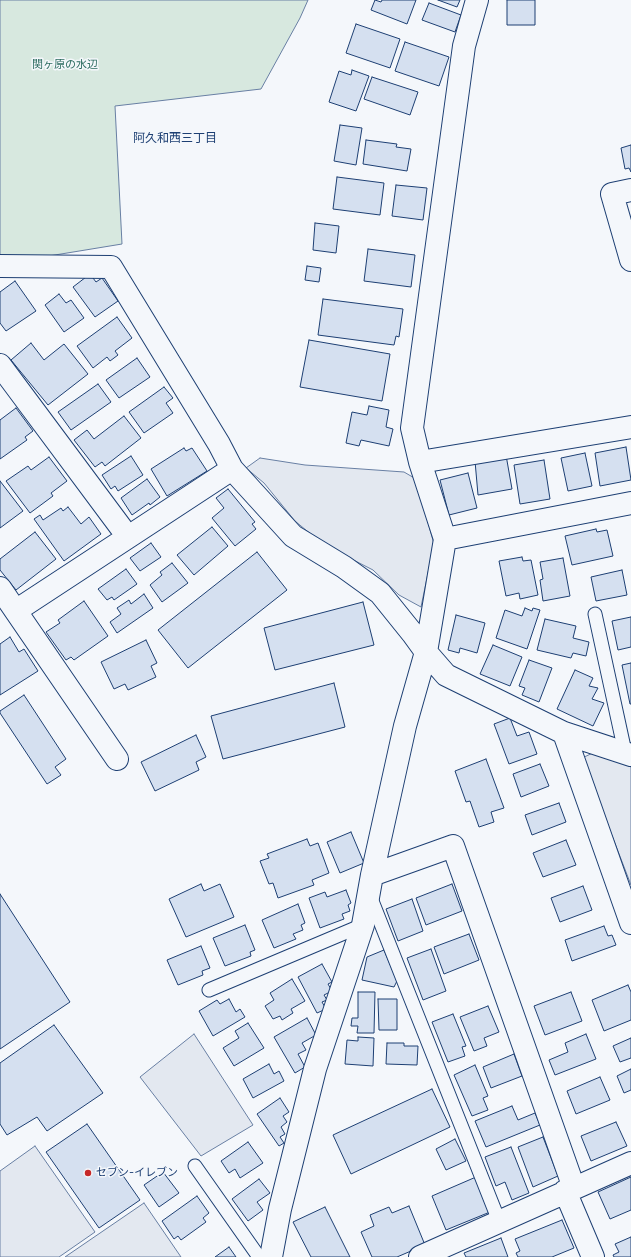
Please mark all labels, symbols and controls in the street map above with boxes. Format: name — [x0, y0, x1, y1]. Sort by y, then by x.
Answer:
park label: 関ヶ原の水辺 — [32, 58, 98, 72]
district label: 阿久和西三丁目 — [133, 131, 217, 145]
place label: セブン-イレブン — [96, 1166, 178, 1180]
marker: セブン-イレブン — [83, 1168, 93, 1178]

